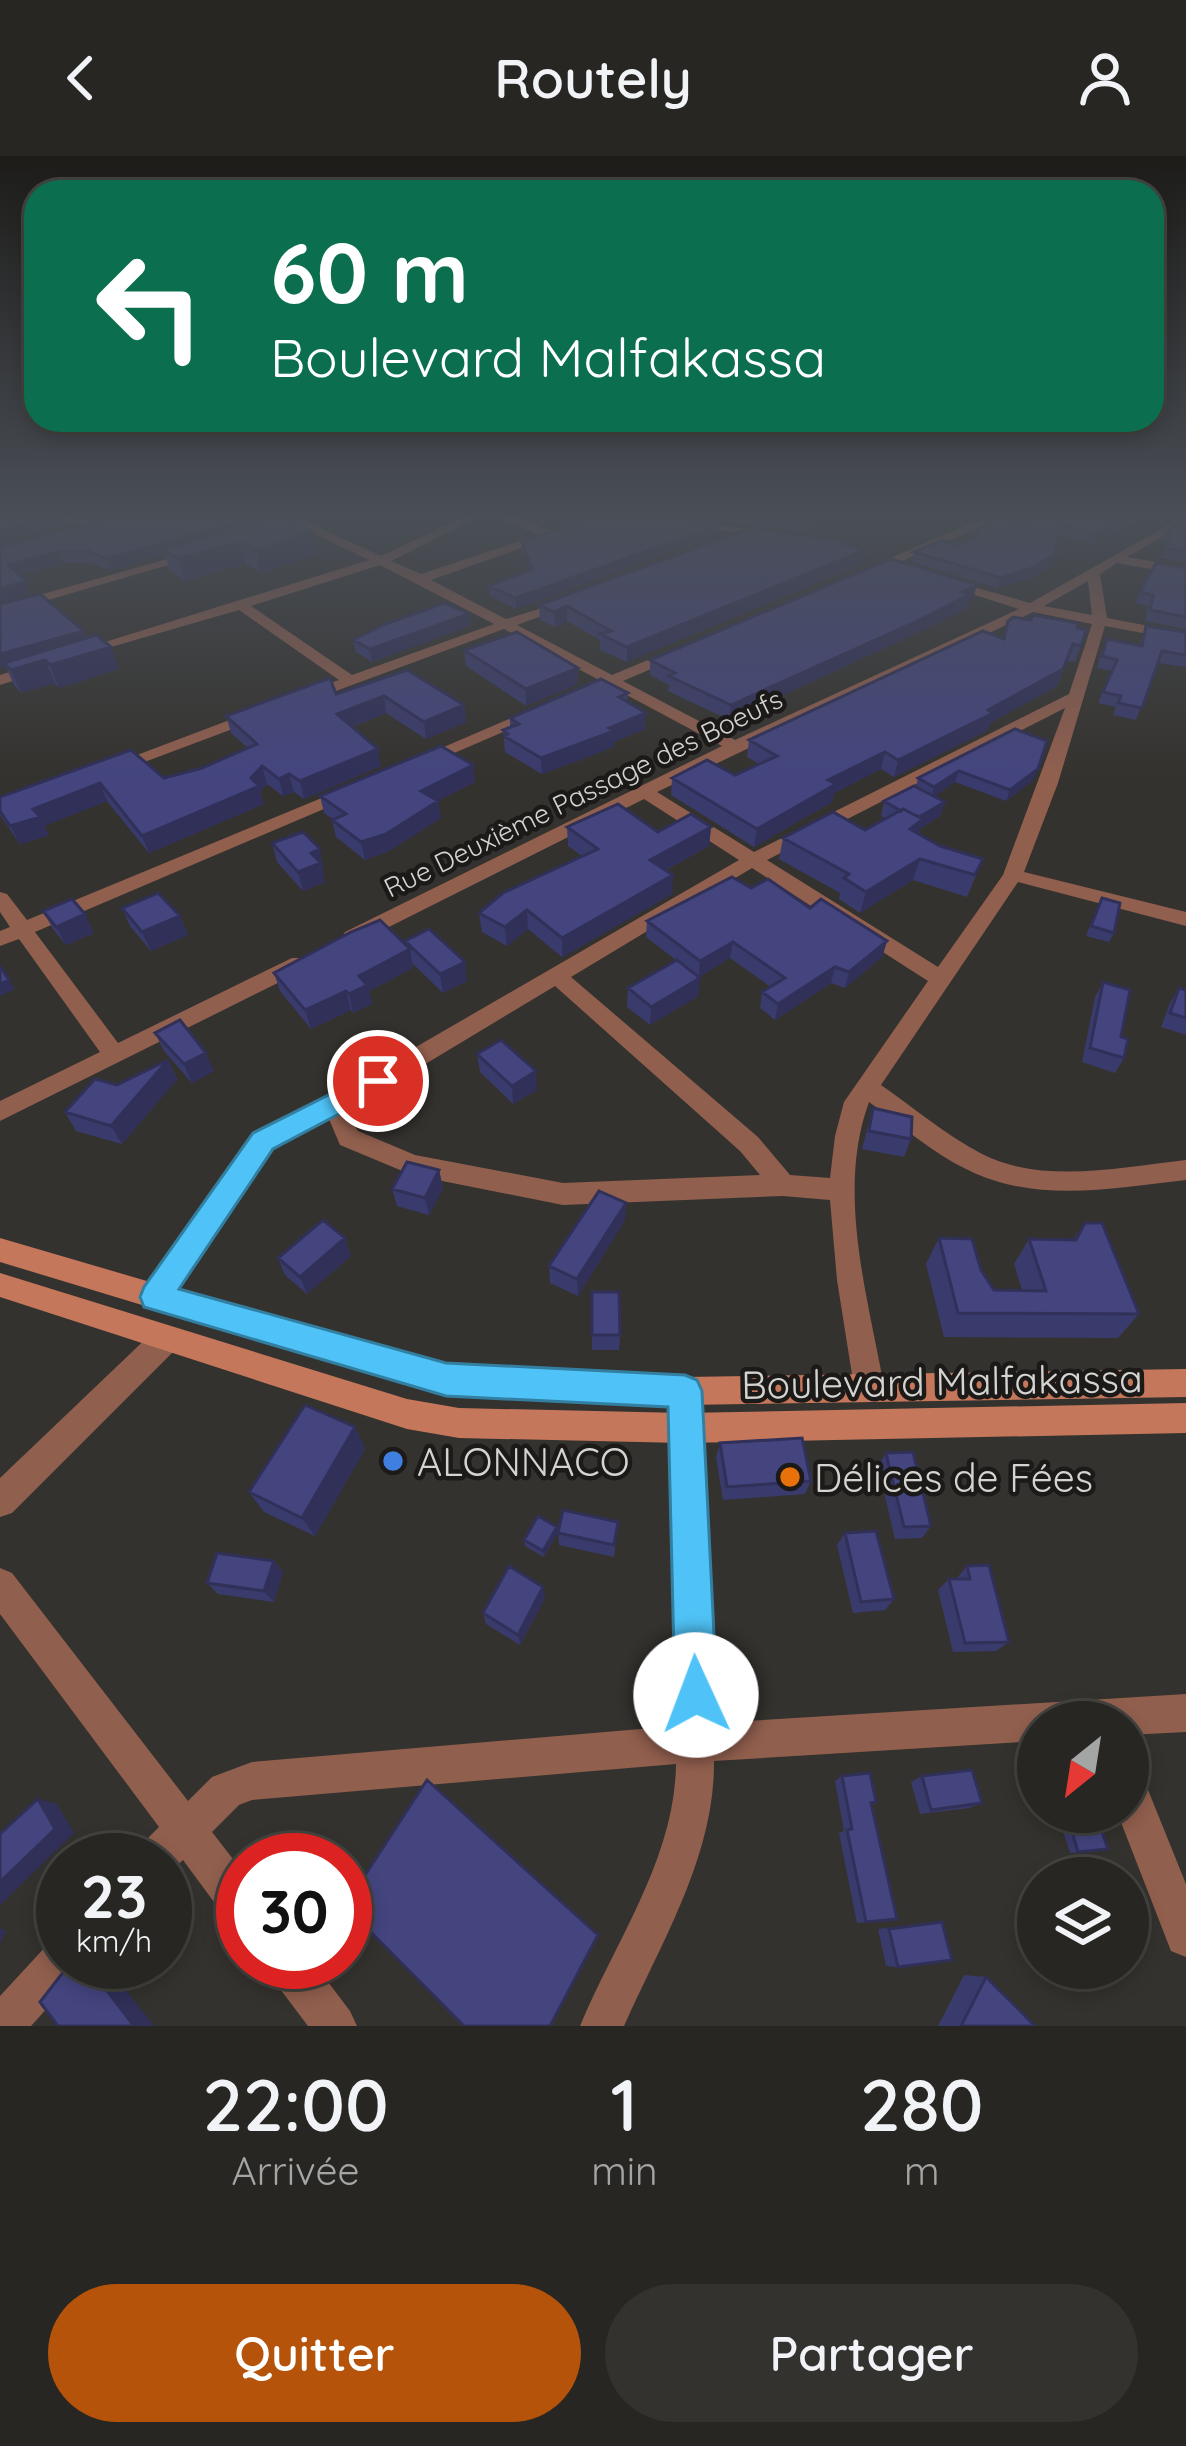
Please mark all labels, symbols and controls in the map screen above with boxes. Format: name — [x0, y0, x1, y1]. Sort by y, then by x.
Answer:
text: Routely — [494, 44, 692, 112]
icon: back — [48, 45, 114, 111]
icon: person — [1072, 45, 1138, 111]
text: 60 m — [270, 219, 469, 324]
icon: left — [72, 228, 228, 384]
text: Boulevard Malfakassa — [270, 323, 826, 391]
street label: Rue Deuxième Passage des Boeufs — [378, 681, 788, 905]
pin — [327, 1030, 429, 1132]
icon: arrive — [345, 1048, 411, 1114]
street label: Boulevard Malfakassa — [741, 1353, 1143, 1409]
place label: ALONNACO — [417, 1437, 630, 1486]
marker: ALONNACO — [380, 1448, 406, 1474]
place label: Délices de Fées — [814, 1453, 1093, 1502]
marker: Délices de Fées — [777, 1464, 803, 1490]
position arrow — [633, 1632, 759, 1758]
north arrow — [1017, 1701, 1149, 1833]
map controls — [1017, 1701, 1149, 1989]
speed limit sign: 30 — [216, 1833, 372, 1989]
button: layers — [1017, 1857, 1149, 1989]
text: 23 — [81, 1858, 147, 1933]
text: km/h — [76, 1922, 152, 1960]
text: 22:00 — [202, 2059, 389, 2149]
text: 1 — [611, 2059, 638, 2149]
text: 280 — [860, 2059, 984, 2149]
text: Arrivée — [232, 2146, 360, 2195]
text: min — [591, 2146, 658, 2195]
text: m — [904, 2146, 940, 2195]
button: Quitter — [48, 2284, 581, 2422]
button: Partager — [605, 2284, 1138, 2422]

